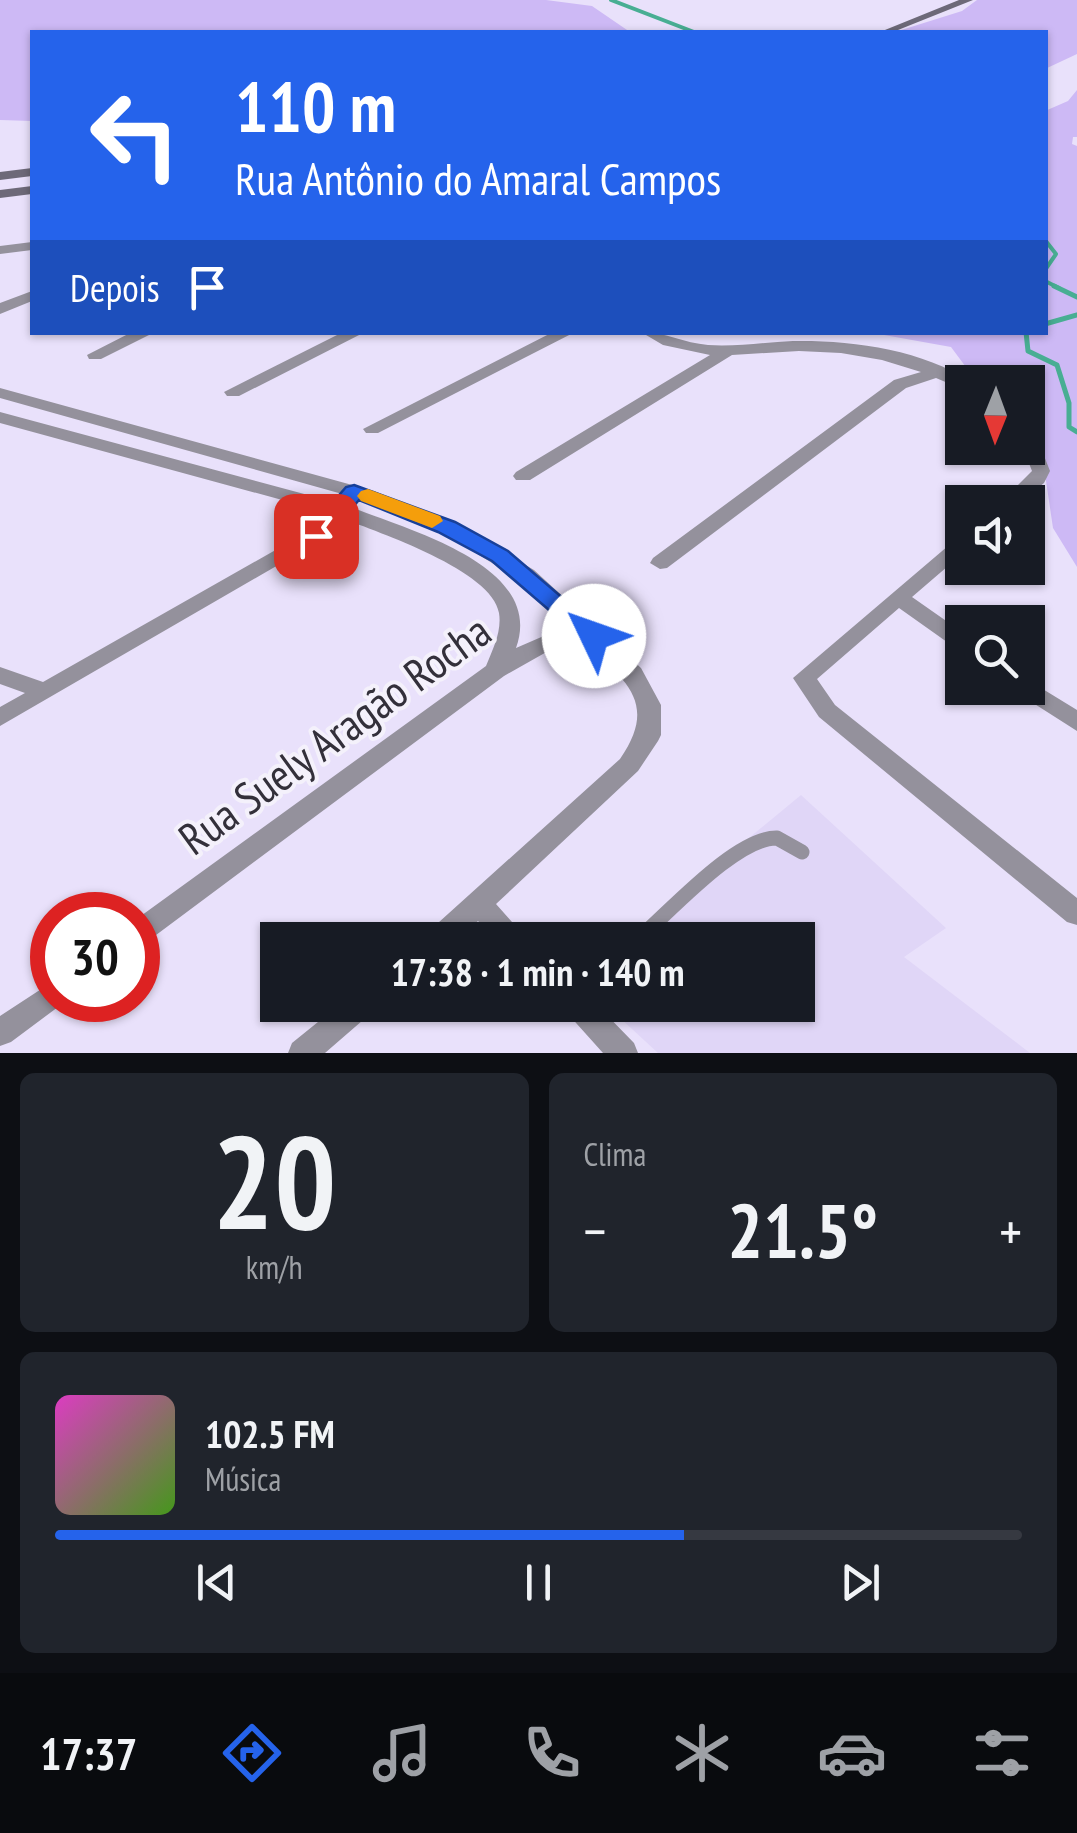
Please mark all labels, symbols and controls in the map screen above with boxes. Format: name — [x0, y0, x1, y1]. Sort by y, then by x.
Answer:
text: 110 m — [235, 61, 396, 151]
icon: left — [70, 70, 200, 200]
text: Rua Antônio do Amaral Campos — [235, 149, 721, 207]
icon: arrive — [180, 260, 235, 315]
text: Depois — [70, 263, 160, 312]
north arrow — [945, 365, 1045, 465]
map controls — [945, 365, 1045, 705]
button: sound — [945, 485, 1045, 585]
pin — [274, 494, 359, 579]
icon: arrive — [289, 509, 344, 564]
position arrow — [542, 584, 646, 688]
street label: Rua Suely Aragão Rocha — [167, 601, 501, 867]
button: search — [945, 605, 1045, 705]
speed limit sign: 30 — [30, 892, 160, 1022]
text: 17:38 · 1 min · 140 m — [391, 947, 684, 996]
text: 20 — [212, 1097, 336, 1265]
text: Clima — [584, 1133, 646, 1175]
text: 21.5° — [727, 1182, 878, 1279]
text: − — [584, 1195, 606, 1266]
text: + — [999, 1195, 1022, 1266]
text: km/h — [246, 1246, 303, 1288]
text: 102.5 FM — [205, 1409, 335, 1458]
text: Música — [205, 1458, 281, 1500]
icon: previous — [189, 1555, 244, 1610]
icon: pause — [511, 1555, 566, 1610]
icon: next — [833, 1555, 888, 1610]
icon: directions — [217, 1718, 287, 1788]
icon: music — [367, 1718, 437, 1788]
icon: phone — [517, 1718, 587, 1788]
icon: climate — [667, 1718, 737, 1788]
icon: car — [817, 1718, 887, 1788]
icon: filters — [967, 1718, 1037, 1788]
text: 17:37 — [40, 1724, 137, 1782]

